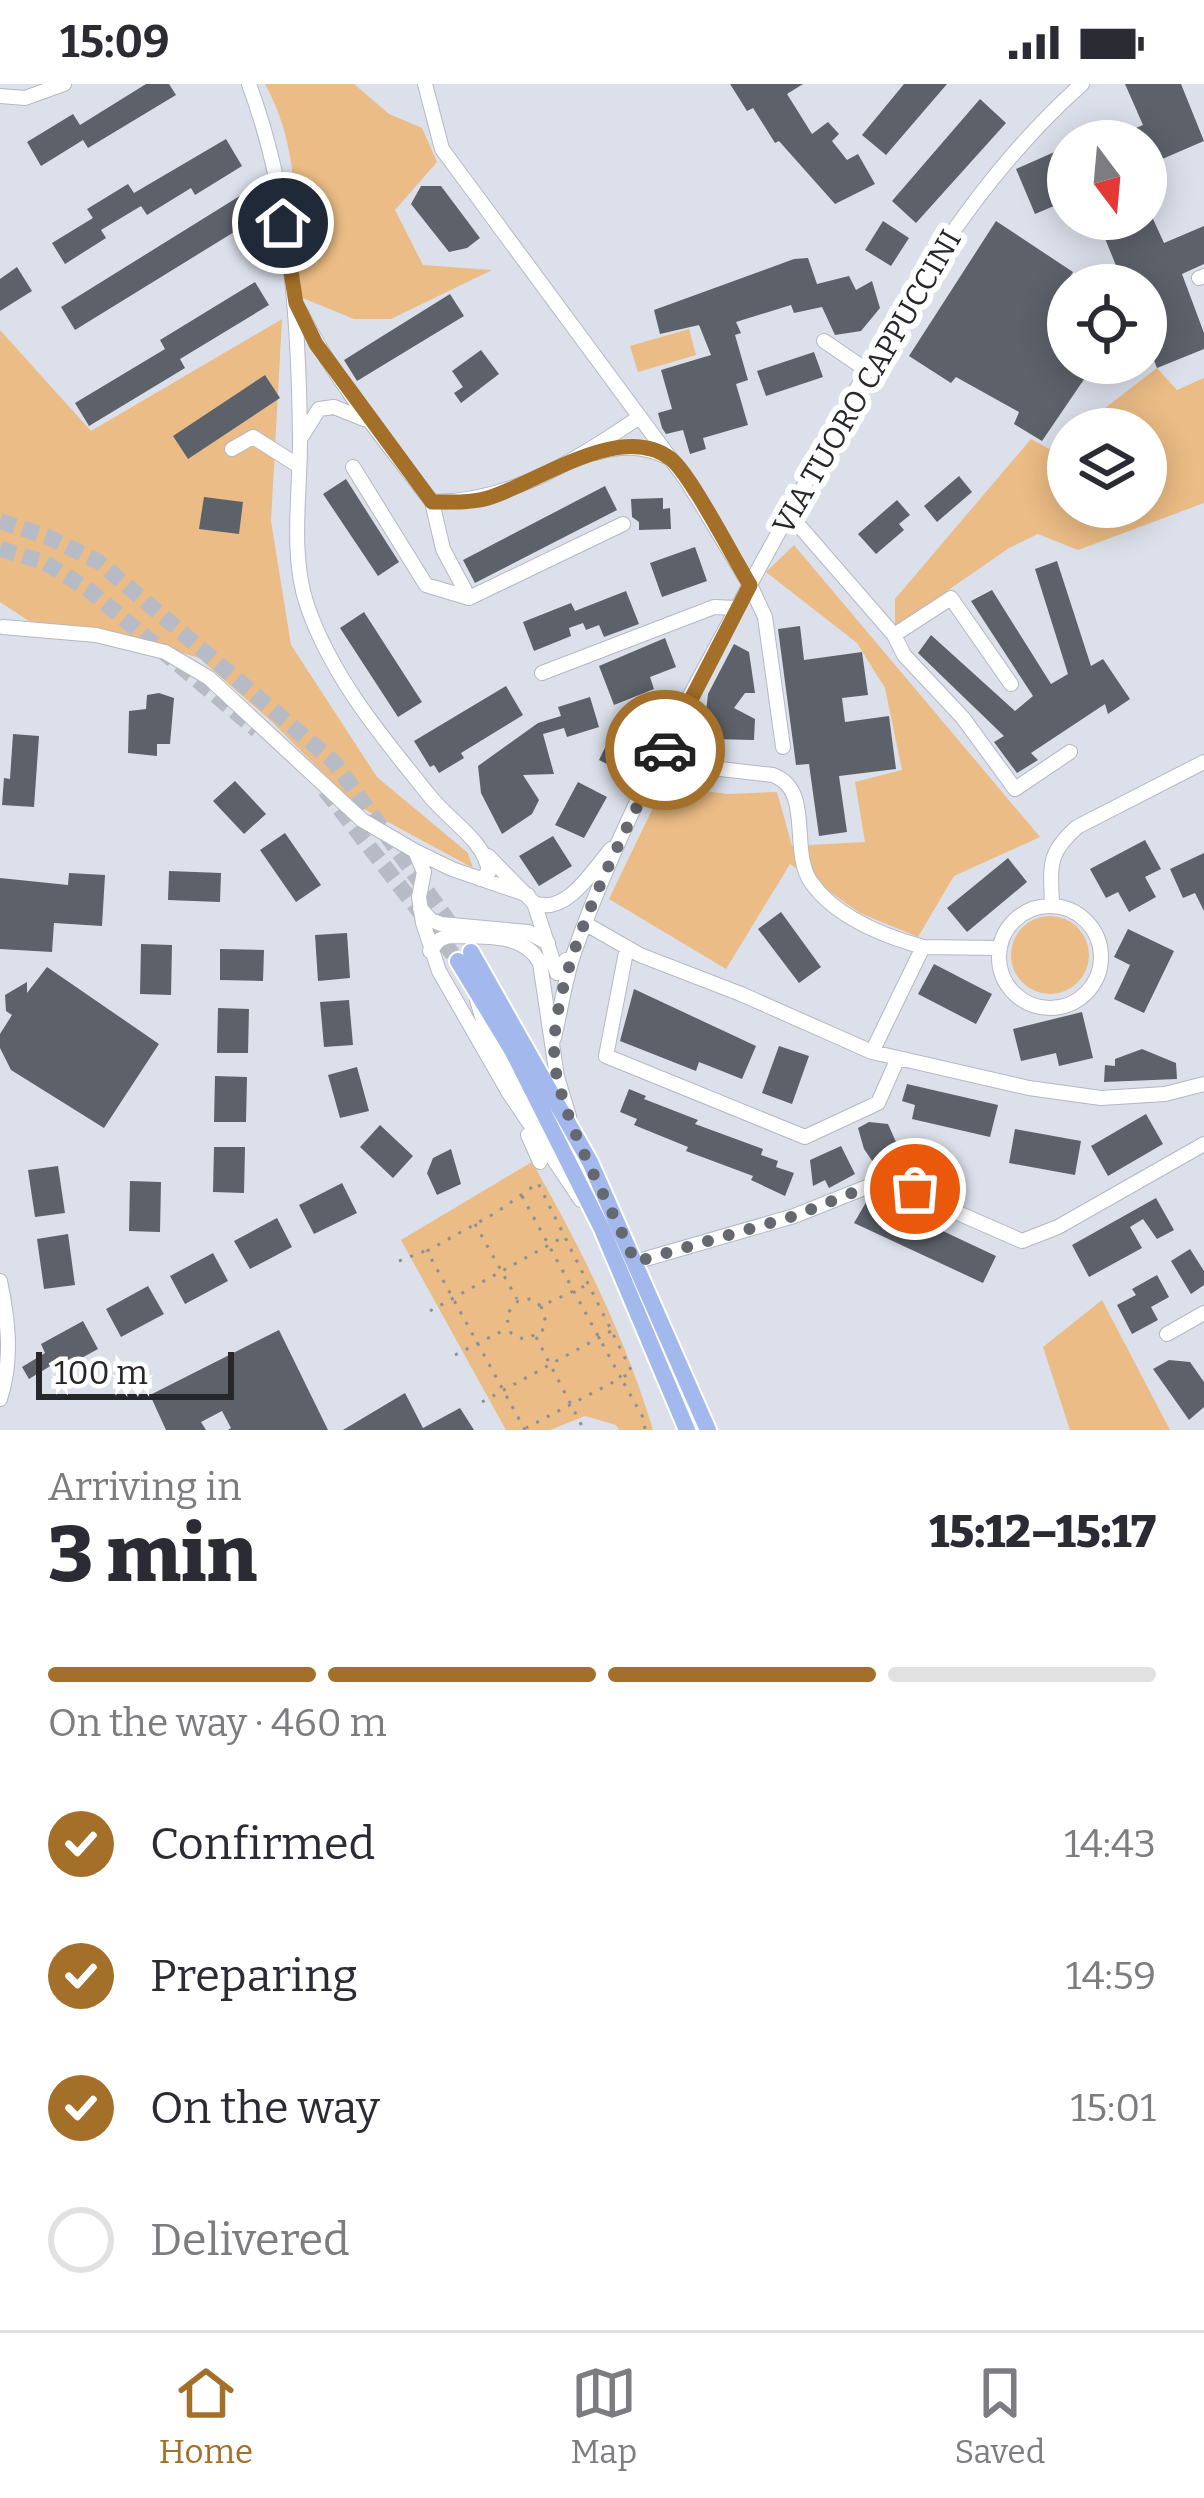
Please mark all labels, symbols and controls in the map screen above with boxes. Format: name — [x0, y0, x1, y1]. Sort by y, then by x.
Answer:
text: 15:09 — [60, 15, 170, 69]
north arrow — [1047, 120, 1167, 240]
map controls — [1047, 120, 1167, 528]
pin — [232, 172, 334, 274]
icon: home — [250, 190, 316, 256]
street label: VIA TUORO CAPPUCCINI — [765, 224, 969, 540]
button: locate — [1047, 264, 1167, 384]
button: layers — [1047, 408, 1167, 528]
courier — [605, 690, 725, 810]
icon: car — [632, 717, 698, 783]
pin — [864, 1138, 966, 1240]
icon: bag — [882, 1156, 948, 1222]
scale bar — [36, 1346, 234, 1399]
text: 100 m — [54, 1353, 148, 1393]
text: Arriving in — [48, 1464, 242, 1510]
text: 15:12–15:17 — [929, 1505, 1156, 1559]
text: 3 min — [48, 1508, 257, 1602]
text: On the way · 460 m — [48, 1700, 387, 1746]
icon: check — [48, 1811, 114, 1877]
text: Confirmed — [150, 1817, 375, 1871]
text: 14:43 — [1064, 1821, 1156, 1867]
icon: check — [48, 1943, 114, 2009]
text: Preparing — [150, 1949, 358, 2003]
text: 14:59 — [1066, 1953, 1156, 1999]
icon: check — [48, 2075, 114, 2141]
text: On the way — [150, 2081, 380, 2135]
text: 15:01 — [1070, 2085, 1156, 2131]
text: Delivered — [150, 2213, 350, 2267]
tab: Home — [159, 2360, 253, 2472]
tab: Map — [571, 2360, 637, 2472]
tab: Saved — [955, 2360, 1045, 2472]

